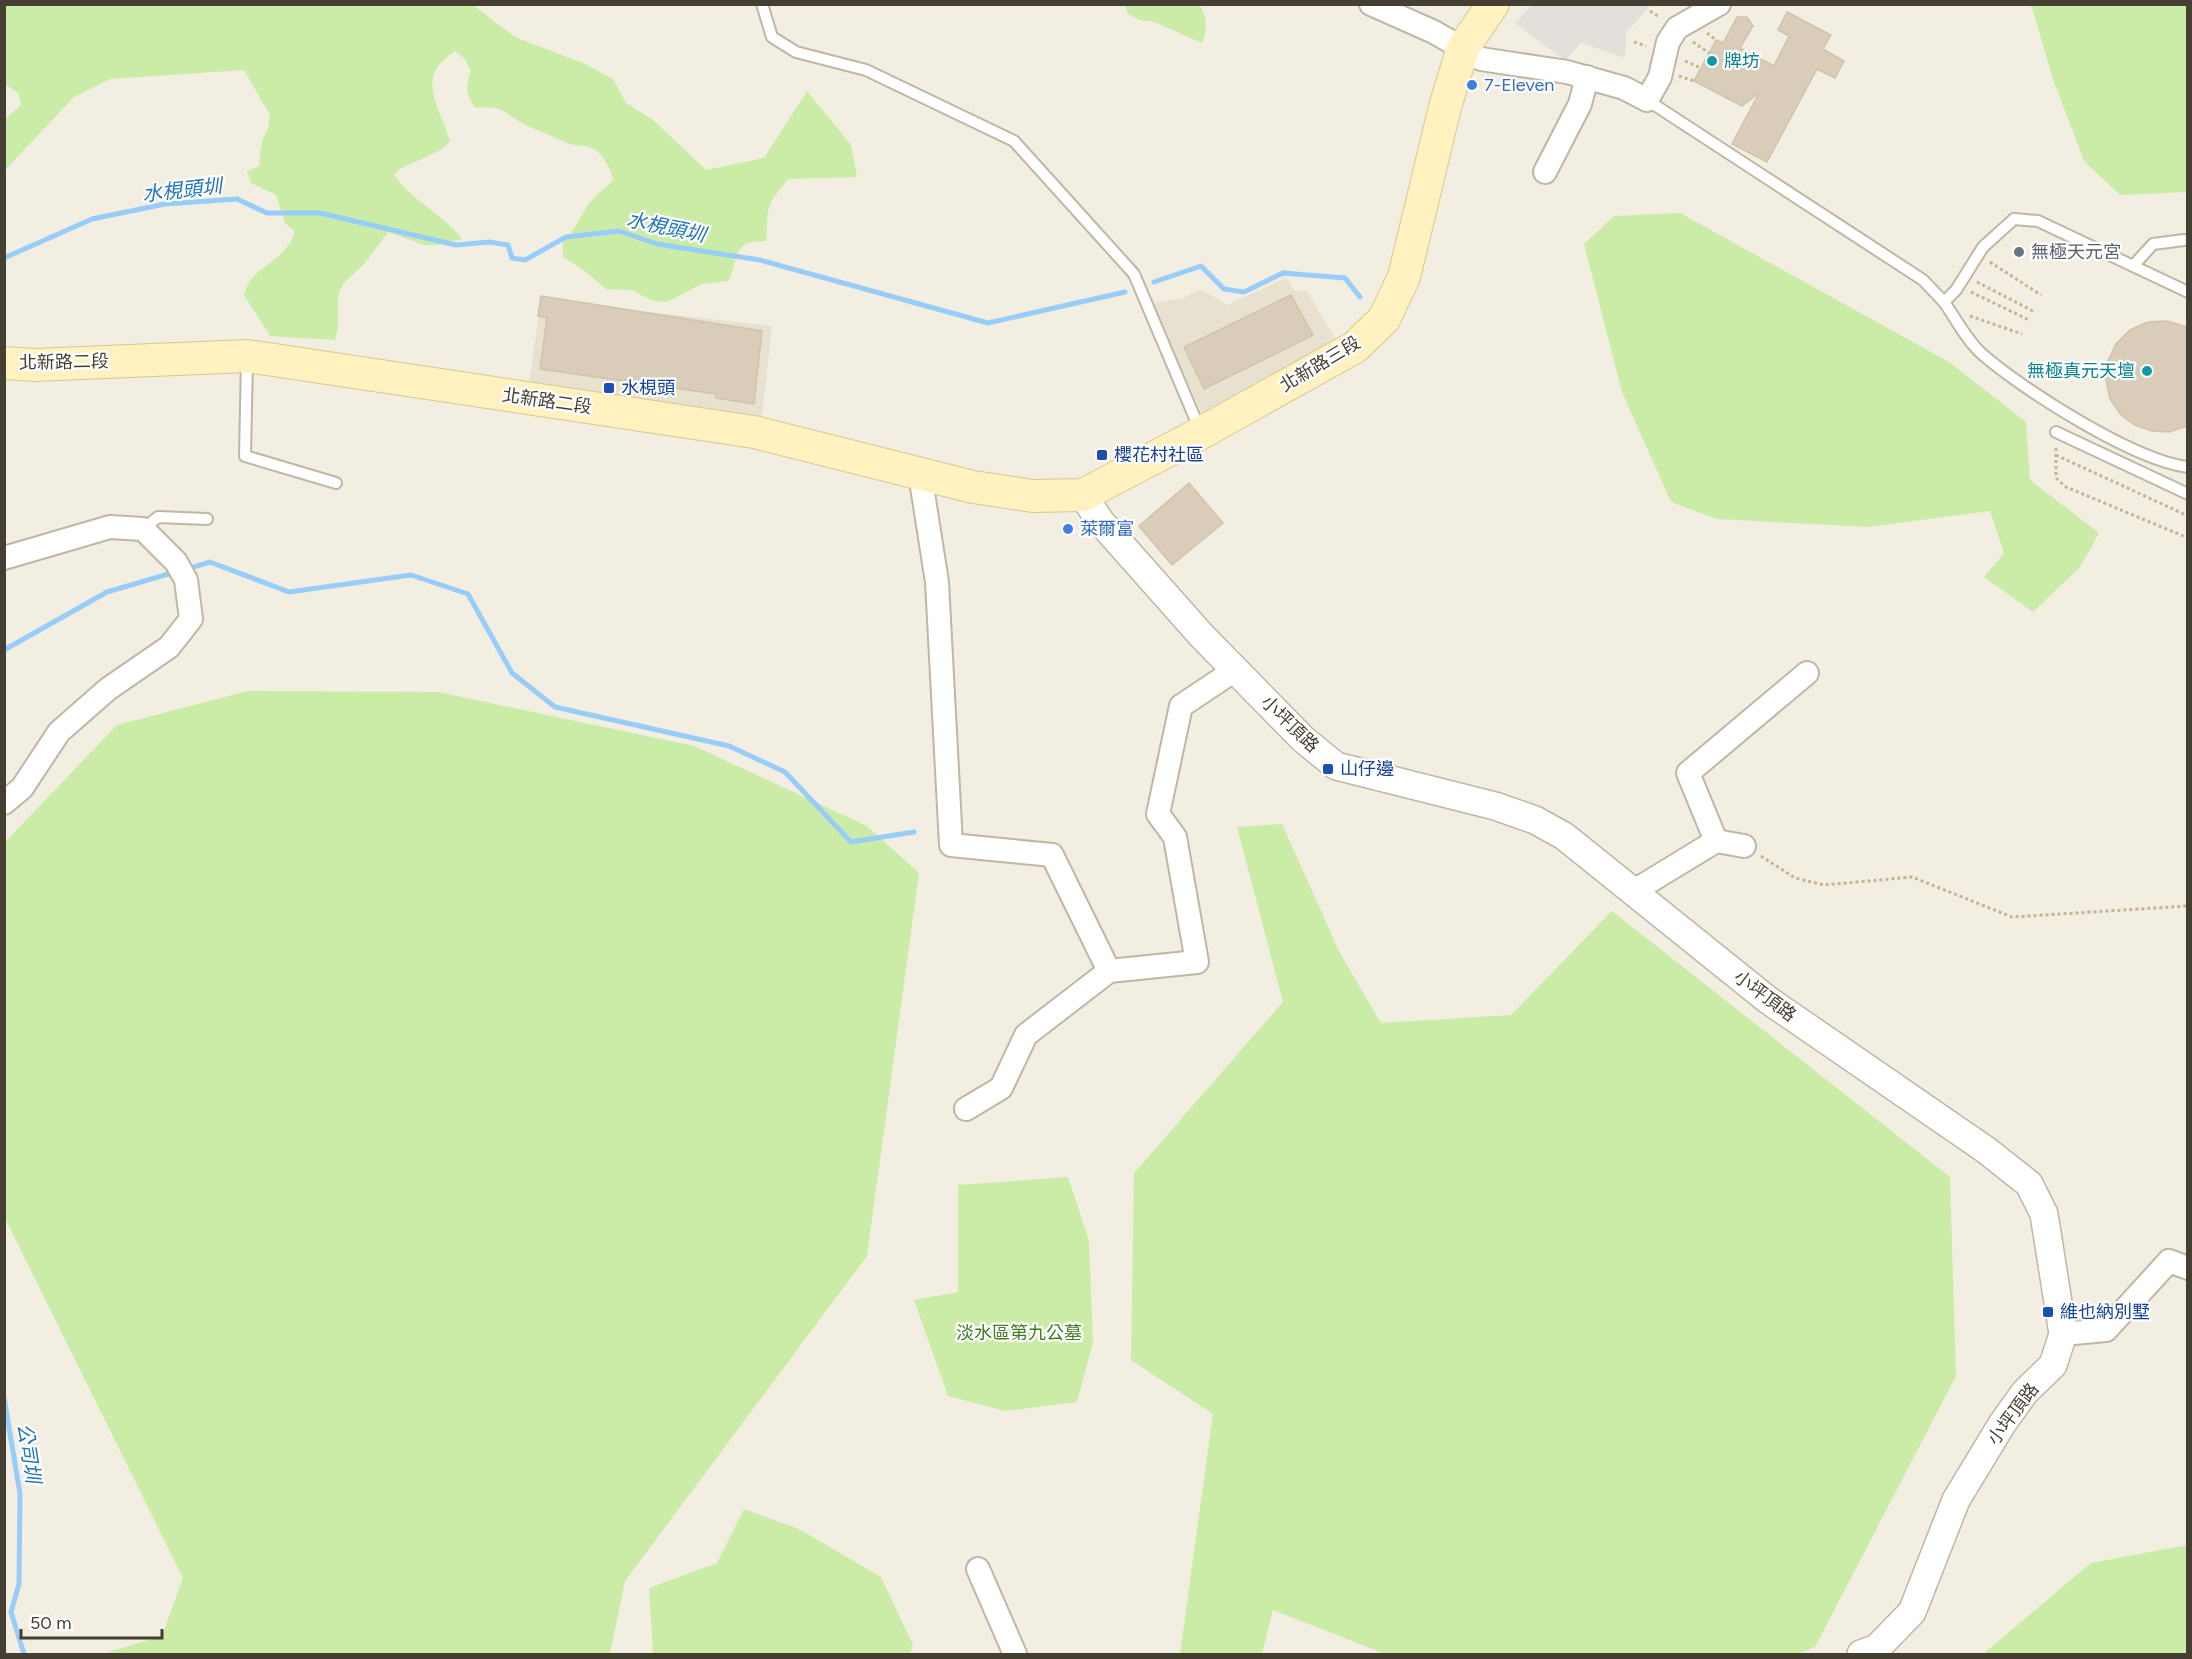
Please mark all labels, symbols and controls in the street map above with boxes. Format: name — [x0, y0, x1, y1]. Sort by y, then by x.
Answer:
place label: 牌坊 — [1724, 50, 1760, 72]
marker: 牌坊 — [1705, 54, 1719, 68]
place label: 7-Eleven — [1484, 74, 1554, 96]
marker: 7-Eleven — [1465, 78, 1479, 92]
water label: 水梘頭圳 — [141, 174, 226, 206]
water label: 水梘頭圳 — [624, 207, 711, 248]
place label: 無極天元宮 — [2031, 241, 2121, 263]
marker: 無極天元宮 — [2012, 245, 2026, 259]
street label: 北新路三段 — [1276, 331, 1364, 397]
street label: 北新路二段 — [19, 350, 109, 374]
place label: 無極真元天壇 — [2027, 360, 2135, 382]
marker: 無極真元天壇 — [2140, 364, 2154, 378]
place label: 水梘頭 — [621, 377, 675, 399]
marker: 水梘頭 — [602, 381, 616, 395]
street label: 北新路二段 — [501, 384, 593, 418]
place label: 櫻花村社區 — [1114, 444, 1204, 466]
marker: 櫻花村社區 — [1095, 448, 1109, 462]
place label: 萊爾富 — [1080, 518, 1134, 540]
marker: 萊爾富 — [1061, 522, 1075, 536]
street label: 小坪頂路 — [1256, 691, 1324, 757]
place label: 山仔邊 — [1340, 758, 1394, 780]
marker: 山仔邊 — [1321, 762, 1335, 776]
street label: 小坪頂路 — [1730, 966, 1800, 1026]
place label: 維也納別墅 — [2060, 1301, 2150, 1323]
marker: 維也納別墅 — [2041, 1305, 2055, 1319]
park label: 淡水區第九公墓 — [956, 1322, 1082, 1344]
street label: 小坪頂路 — [1983, 1379, 2043, 1449]
water label: 公司圳 — [12, 1421, 46, 1487]
scale bar — [21, 1602, 162, 1640]
text: 50 m — [30, 1612, 72, 1634]

